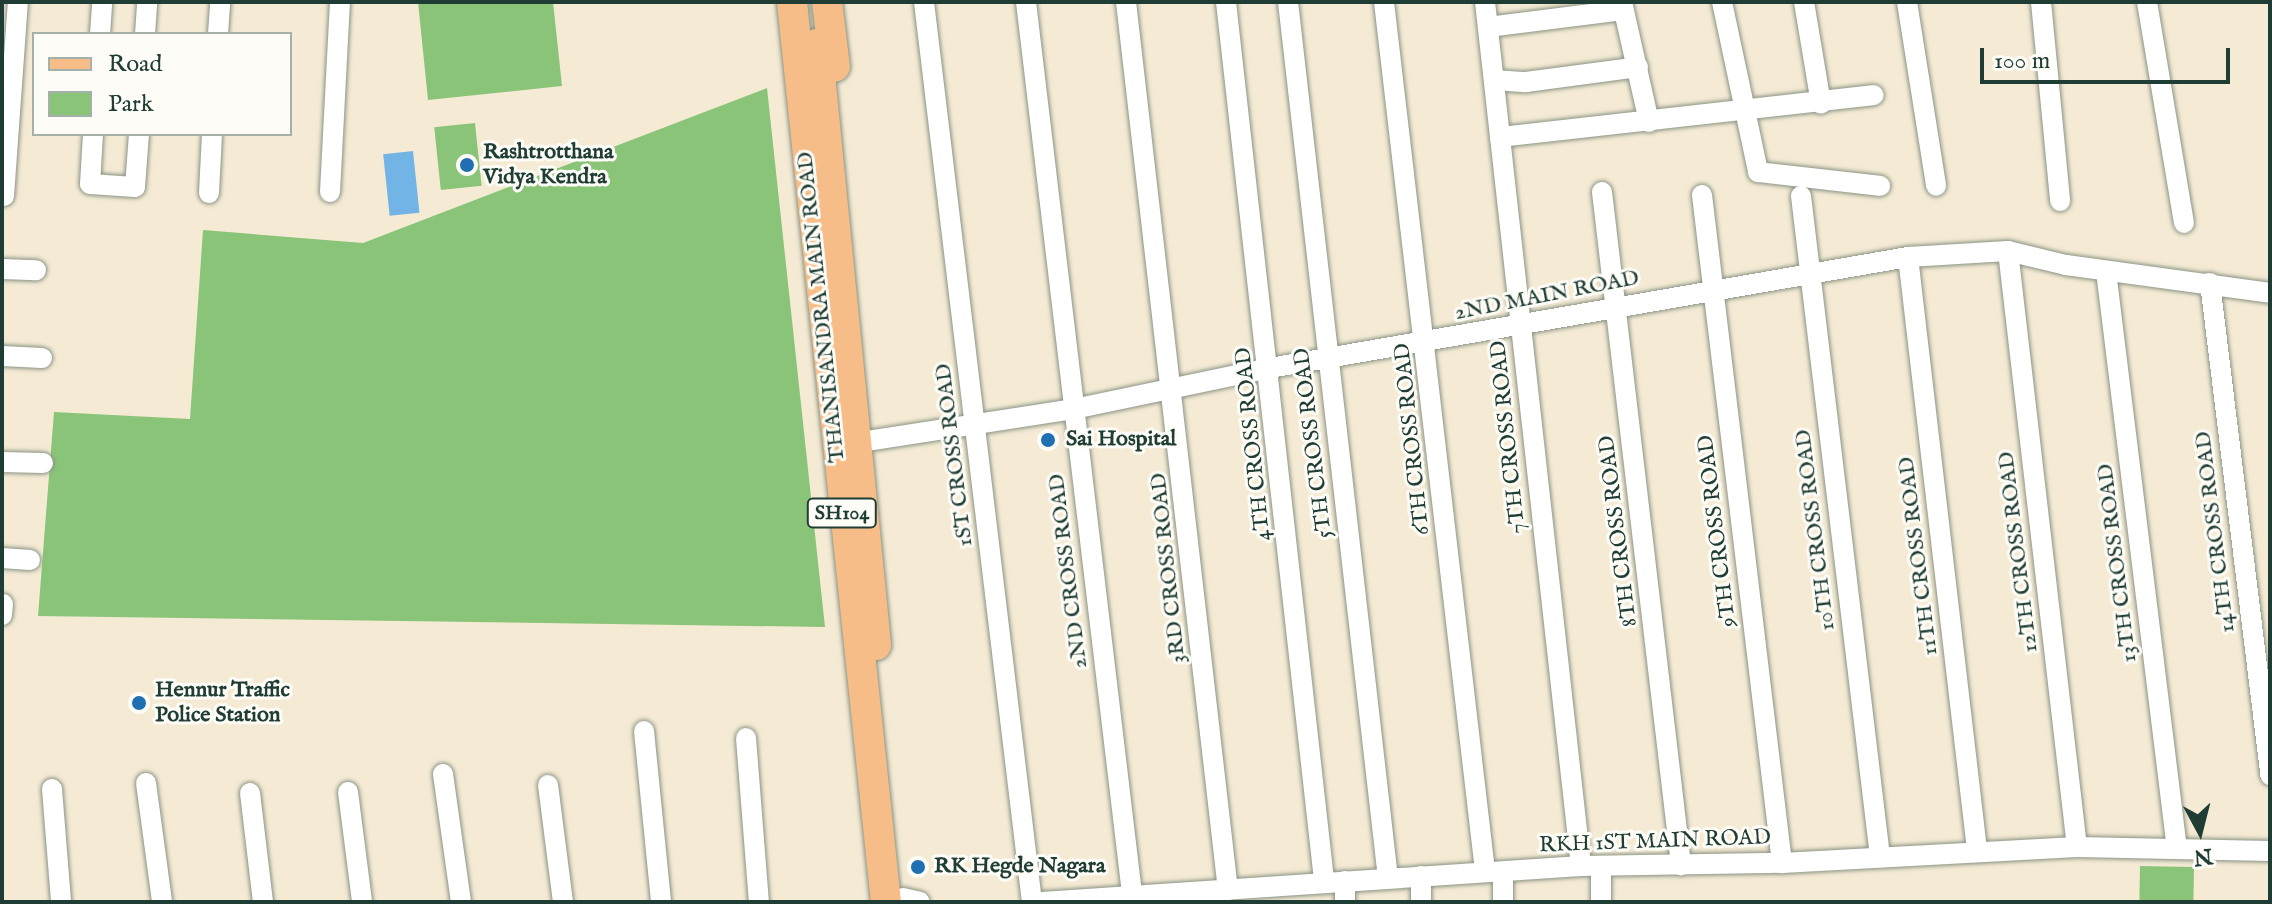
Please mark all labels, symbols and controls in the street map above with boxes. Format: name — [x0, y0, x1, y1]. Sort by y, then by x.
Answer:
legend — [32, 32, 292, 136]
scale bar — [1984, 32, 2234, 82]
text: 100 m — [1994, 46, 2050, 77]
text: Road — [108, 49, 162, 80]
text: Park — [108, 89, 154, 120]
place label: Rashtrotthana Vidya Kendra — [483, 139, 614, 190]
street label: THANISANDRA MAIN ROAD — [793, 150, 851, 464]
marker: Rashtrotthana Vidya Kendra — [458, 156, 476, 174]
street label: 2ND MAIN ROAD — [1453, 265, 1641, 327]
street label: 7TH CROSS ROAD — [1486, 339, 1532, 535]
street label: 6TH CROSS ROAD — [1390, 342, 1436, 536]
street label: 4TH CROSS ROAD — [1231, 346, 1277, 542]
street label: 5TH CROSS ROAD — [1289, 346, 1339, 540]
street label: 1ST CROSS ROAD — [931, 362, 979, 548]
place label: Sai Hospital — [1066, 427, 1176, 453]
street label: 10TH CROSS ROAD — [1791, 428, 1841, 632]
marker: Sai Hospital — [1037, 429, 1059, 451]
street label: 14TH CROSS ROAD — [2191, 430, 2241, 634]
street label: 9TH CROSS ROAD — [1693, 433, 1743, 629]
street label: 8TH CROSS ROAD — [1594, 434, 1644, 628]
street label: 12TH CROSS ROAD — [1994, 450, 2044, 654]
street label: 11TH CROSS ROAD — [1894, 455, 1944, 657]
street label: 13TH CROSS ROAD — [2093, 462, 2143, 664]
street label: 3RD CROSS ROAD — [1146, 471, 1192, 665]
street label: 2ND CROSS ROAD — [1044, 472, 1094, 670]
road number: SH104 — [806, 497, 878, 529]
place label: Hennur Traffic Police Station — [155, 677, 290, 728]
marker: Hennur Traffic Police Station — [130, 694, 148, 712]
north arrow — [2160, 792, 2240, 872]
street label: RKH 1ST MAIN ROAD — [1539, 825, 1771, 859]
text: N — [2192, 841, 2214, 871]
place label: RK Hegde Nagara — [934, 854, 1105, 880]
marker: RK Hegde Nagara — [909, 858, 927, 876]

